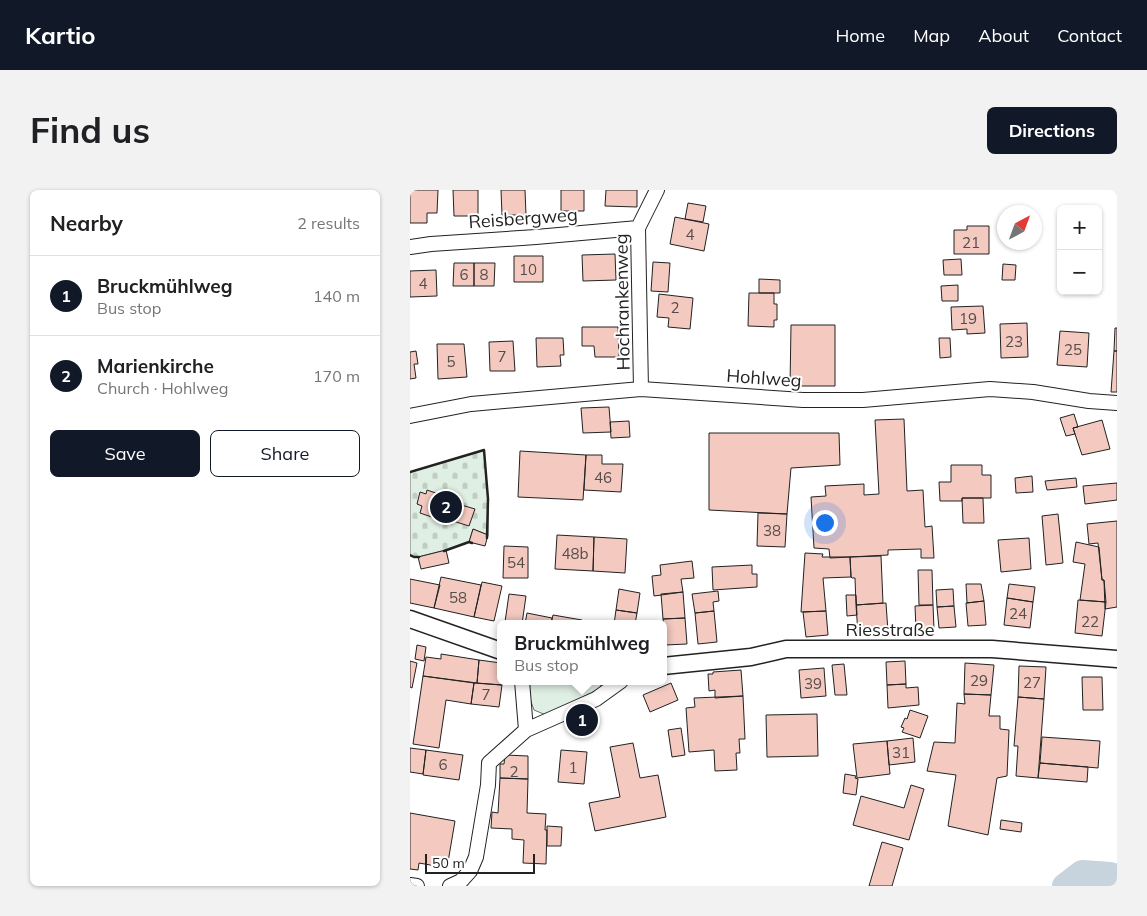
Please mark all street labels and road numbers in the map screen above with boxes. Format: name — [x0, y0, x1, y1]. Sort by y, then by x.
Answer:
street label: Reisbergweg — [468, 203, 578, 233]
street label: Hochrankenweg — [609, 233, 635, 371]
street label: Hohlweg — [726, 364, 802, 392]
street label: Riesstraße — [845, 618, 935, 641]

